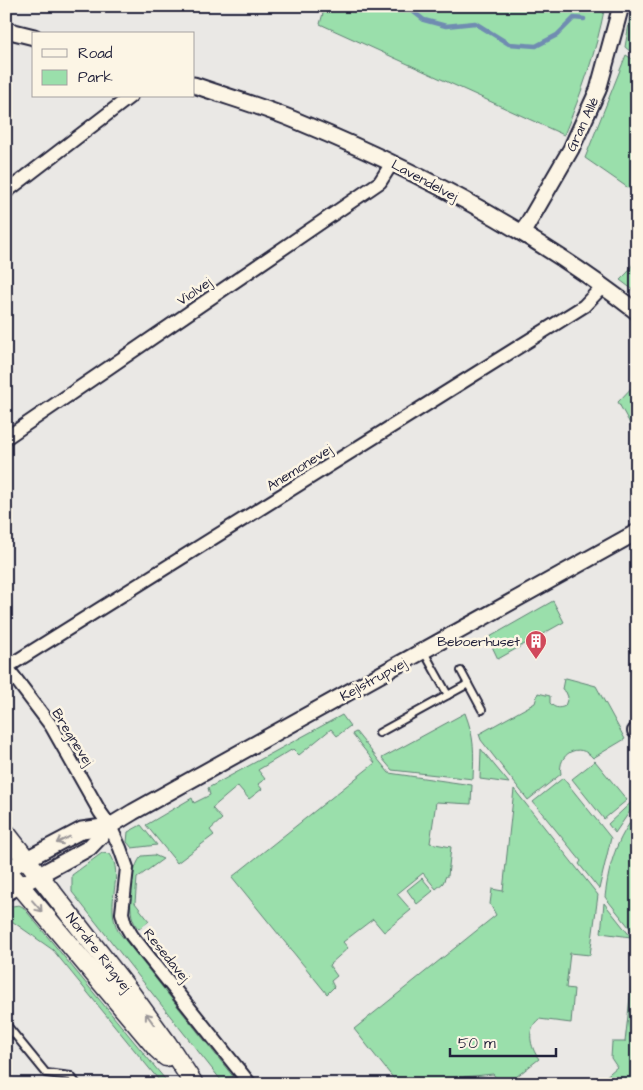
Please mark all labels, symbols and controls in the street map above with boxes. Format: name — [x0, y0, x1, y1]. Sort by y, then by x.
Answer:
legend — [32, 32, 195, 98]
text: Road — [78, 43, 113, 64]
text: Park — [78, 67, 113, 88]
street label: Gran Allé — [562, 93, 604, 155]
street label: Lavendelvej — [388, 155, 462, 207]
street label: Violvej — [173, 273, 216, 311]
street label: Anemonevej — [263, 439, 337, 496]
building icon: Beboerhuset — [524, 629, 548, 660]
place label: Beboerhuset — [437, 632, 520, 652]
street label: Kejlstrupvej — [337, 653, 411, 706]
street label: Bregnevej — [47, 705, 98, 771]
one-way arrow — [56, 835, 71, 845]
one-way arrow — [32, 900, 43, 913]
street label: Nordre Ringvej — [61, 909, 136, 997]
street label: Resedavej — [138, 925, 194, 987]
one-way arrow — [145, 1012, 155, 1026]
scale bar — [450, 1025, 557, 1057]
text: 50 m — [458, 1033, 496, 1054]

